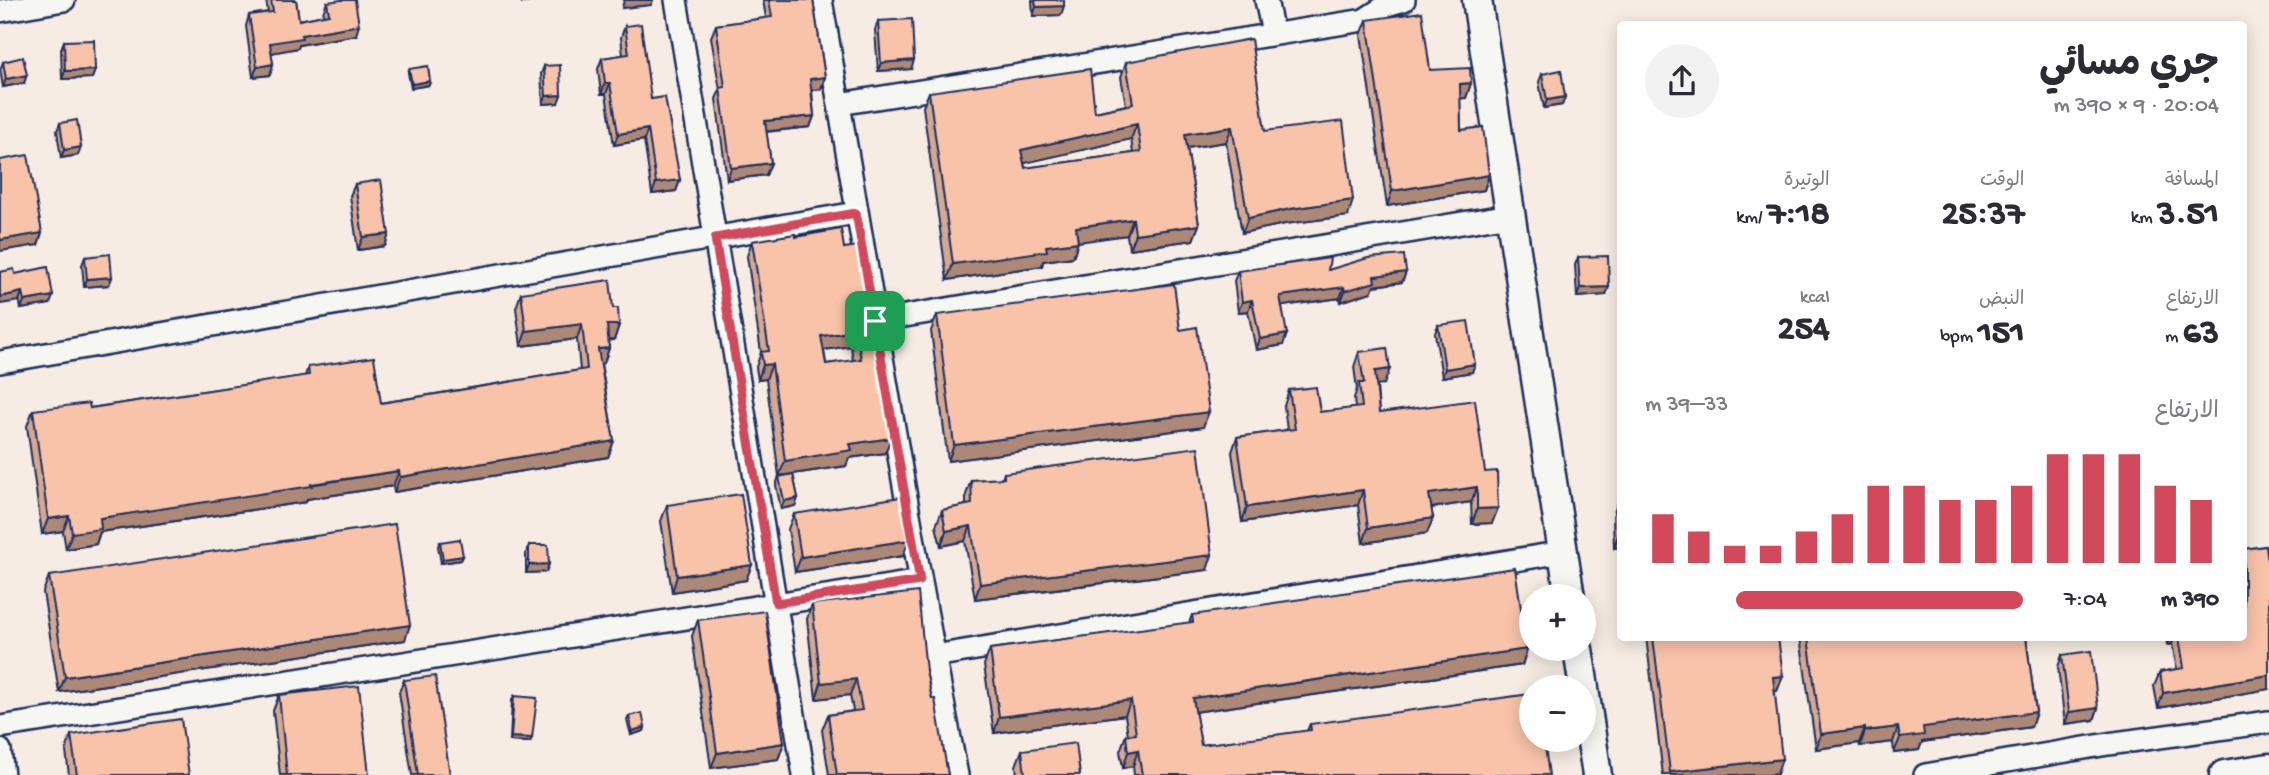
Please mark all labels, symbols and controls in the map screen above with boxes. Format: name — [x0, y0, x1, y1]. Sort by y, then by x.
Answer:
button: share — [1645, 44, 1719, 118]
text: جري مسائي — [2039, 45, 2219, 89]
text: 20:04 · 9 × 390 m — [2053, 93, 2219, 120]
text: الوتيرة — [1784, 170, 1830, 193]
text: الوقت — [1980, 170, 2024, 193]
text: المسافة — [2165, 170, 2219, 193]
text: 7:18 — [1767, 195, 1830, 236]
text: 25:37 — [1941, 195, 2024, 236]
text: 3.51 — [2157, 195, 2219, 236]
text: /km — [1736, 207, 1767, 230]
text: km — [2131, 207, 2157, 230]
text: kcal — [1800, 287, 1830, 310]
text: النبض — [1979, 289, 2024, 312]
text: الارتفاع — [2166, 289, 2219, 312]
pin — [845, 291, 905, 351]
icon: arrive — [856, 302, 894, 340]
text: 254 — [1778, 310, 1830, 351]
text: 151 — [1978, 314, 2024, 355]
text: 63 — [2183, 314, 2219, 355]
text: bpm — [1940, 326, 1978, 349]
text: m — [2165, 326, 2183, 349]
text: 33–39 m — [1645, 392, 1728, 419]
text: الارتفاع — [2155, 399, 2219, 426]
map controls — [1519, 584, 1596, 752]
button: + — [1519, 584, 1596, 661]
text: 7:04 — [2064, 587, 2107, 614]
text: 390 m — [2161, 587, 2219, 614]
button: − — [1519, 675, 1596, 752]

